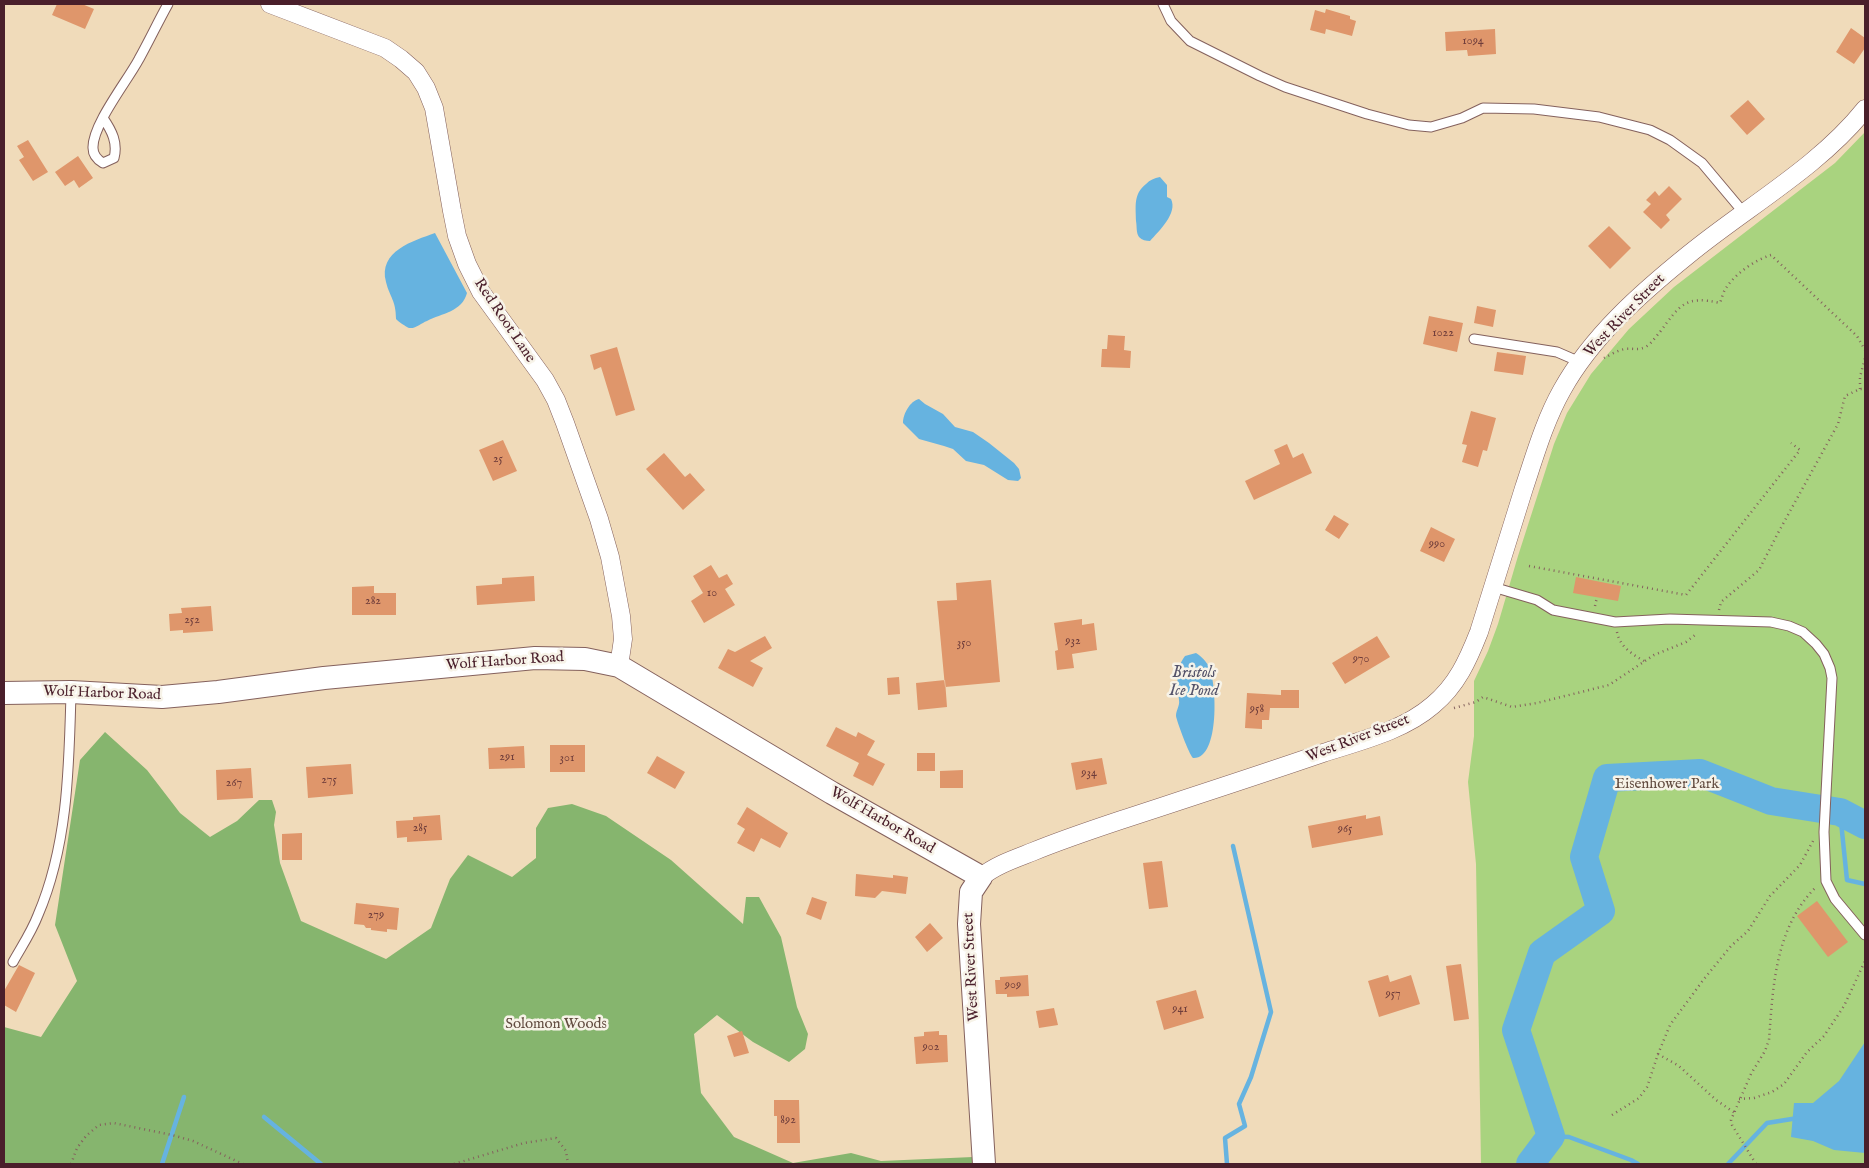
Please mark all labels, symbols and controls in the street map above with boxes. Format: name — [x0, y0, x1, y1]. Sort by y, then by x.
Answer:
house number: 1094 — [1462, 35, 1484, 49]
street label: West River Street — [1581, 271, 1669, 361]
street label: Red Root Lane — [469, 276, 539, 366]
house number: 1022 — [1432, 327, 1454, 341]
house number: 25 — [493, 453, 503, 467]
house number: 990 — [1429, 538, 1445, 552]
house number: 10 — [707, 587, 717, 601]
house number: 282 — [365, 595, 381, 609]
house number: 252 — [184, 614, 200, 628]
house number: 932 — [1065, 635, 1081, 649]
house number: 350 — [957, 637, 971, 651]
street label: Wolf Harbor Road — [446, 649, 564, 675]
house number: 970 — [1353, 653, 1369, 667]
water label: Bristols Ice Pond — [1169, 664, 1219, 702]
street label: Wolf Harbor Road — [43, 683, 161, 705]
house number: 958 — [1250, 703, 1264, 717]
street label: West River Street — [1304, 711, 1412, 767]
house number: 291 — [499, 751, 515, 765]
house number: 301 — [560, 752, 574, 766]
house number: 934 — [1081, 767, 1097, 781]
house number: 275 — [321, 774, 337, 788]
park label: Eisenhower Park — [1615, 776, 1719, 794]
house number: 267 — [226, 777, 242, 791]
street label: Wolf Harbor Road — [826, 784, 938, 858]
house number: 285 — [413, 822, 427, 836]
house number: 965 — [1338, 823, 1352, 837]
house number: 279 — [368, 909, 384, 923]
street label: West River Street — [960, 912, 984, 1022]
house number: 909 — [1005, 979, 1021, 993]
house number: 957 — [1385, 988, 1401, 1002]
house number: 941 — [1172, 1003, 1188, 1017]
park label: Solomon Woods — [505, 1016, 607, 1034]
house number: 902 — [923, 1041, 939, 1055]
house number: 892 — [780, 1114, 796, 1128]

